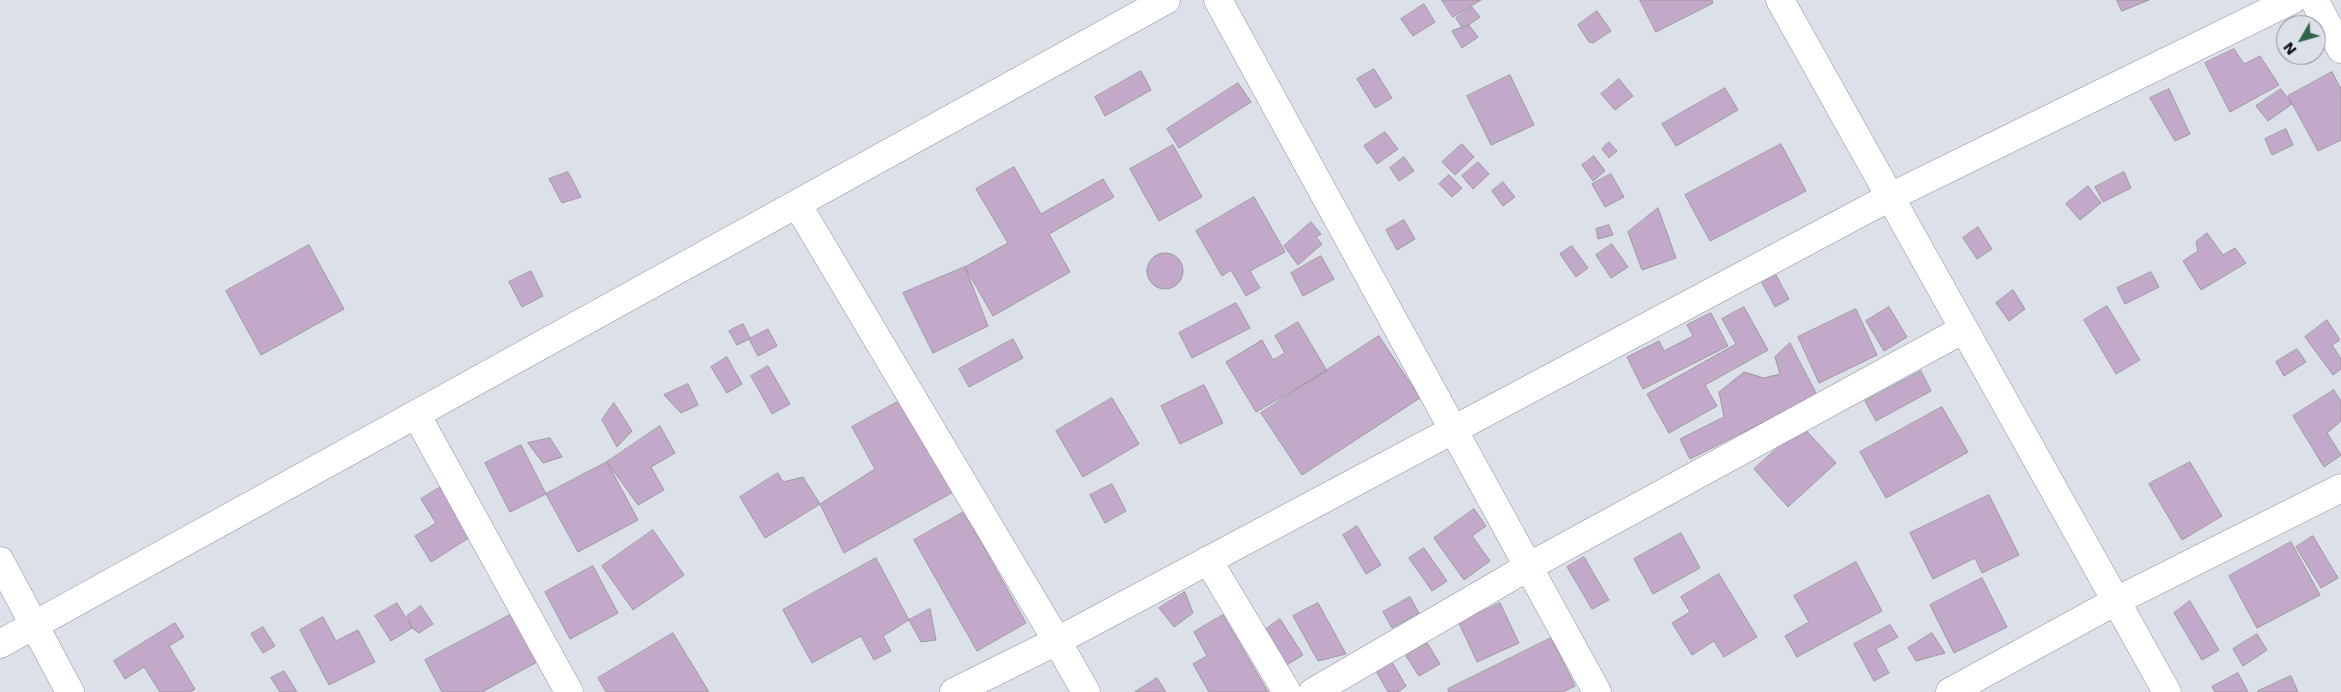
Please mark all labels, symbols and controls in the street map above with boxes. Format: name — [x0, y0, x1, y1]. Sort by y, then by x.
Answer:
north arrow — [2276, 15, 2326, 65]
text: N — [2280, 39, 2300, 58]

